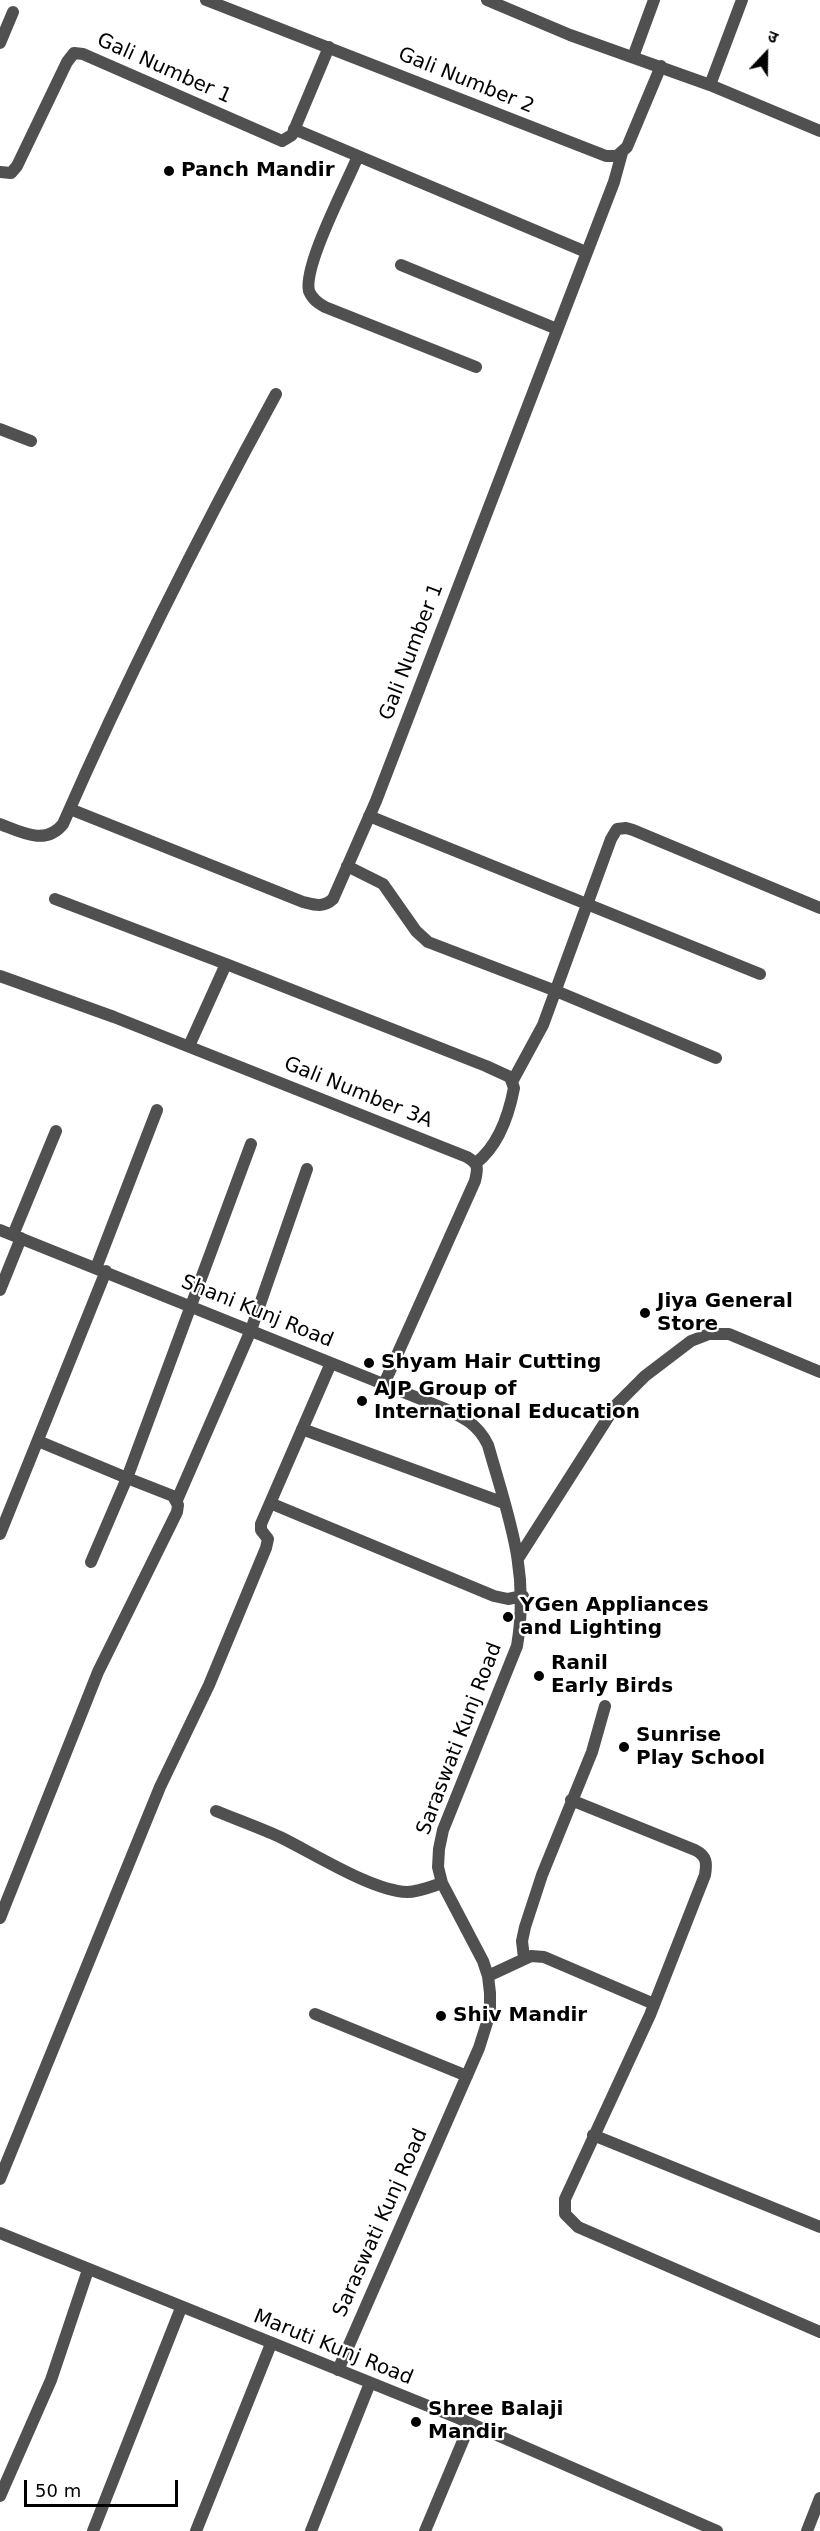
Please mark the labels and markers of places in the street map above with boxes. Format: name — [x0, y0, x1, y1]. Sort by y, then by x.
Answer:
place label: Panch Mandir — [181, 159, 335, 183]
marker: Panch Mandir — [162, 164, 176, 178]
place label: Jiya General Store — [657, 1290, 793, 1337]
marker: Jiya General Store — [638, 1306, 652, 1320]
place label: Shyam Hair Cutting — [381, 1351, 601, 1375]
marker: Shyam Hair Cutting — [362, 1356, 376, 1370]
place label: AJP Group of International Education — [374, 1378, 640, 1425]
marker: AJP Group of International Education — [355, 1394, 369, 1408]
place label: YGen Appliances and Lighting — [520, 1594, 709, 1641]
marker: YGen Appliances and Lighting — [501, 1610, 515, 1624]
place label: Ranil Early Birds — [551, 1652, 673, 1699]
marker: Ranil Early Birds — [532, 1669, 546, 1683]
place label: Sunrise Play School — [636, 1724, 765, 1771]
marker: Sunrise Play School — [617, 1740, 631, 1754]
place label: Shiv Mandir — [453, 2004, 587, 2028]
marker: Shiv Mandir — [434, 2009, 448, 2023]
place label: Shree Balaji Mandir — [428, 2398, 563, 2445]
marker: Shree Balaji Mandir — [409, 2415, 423, 2429]

